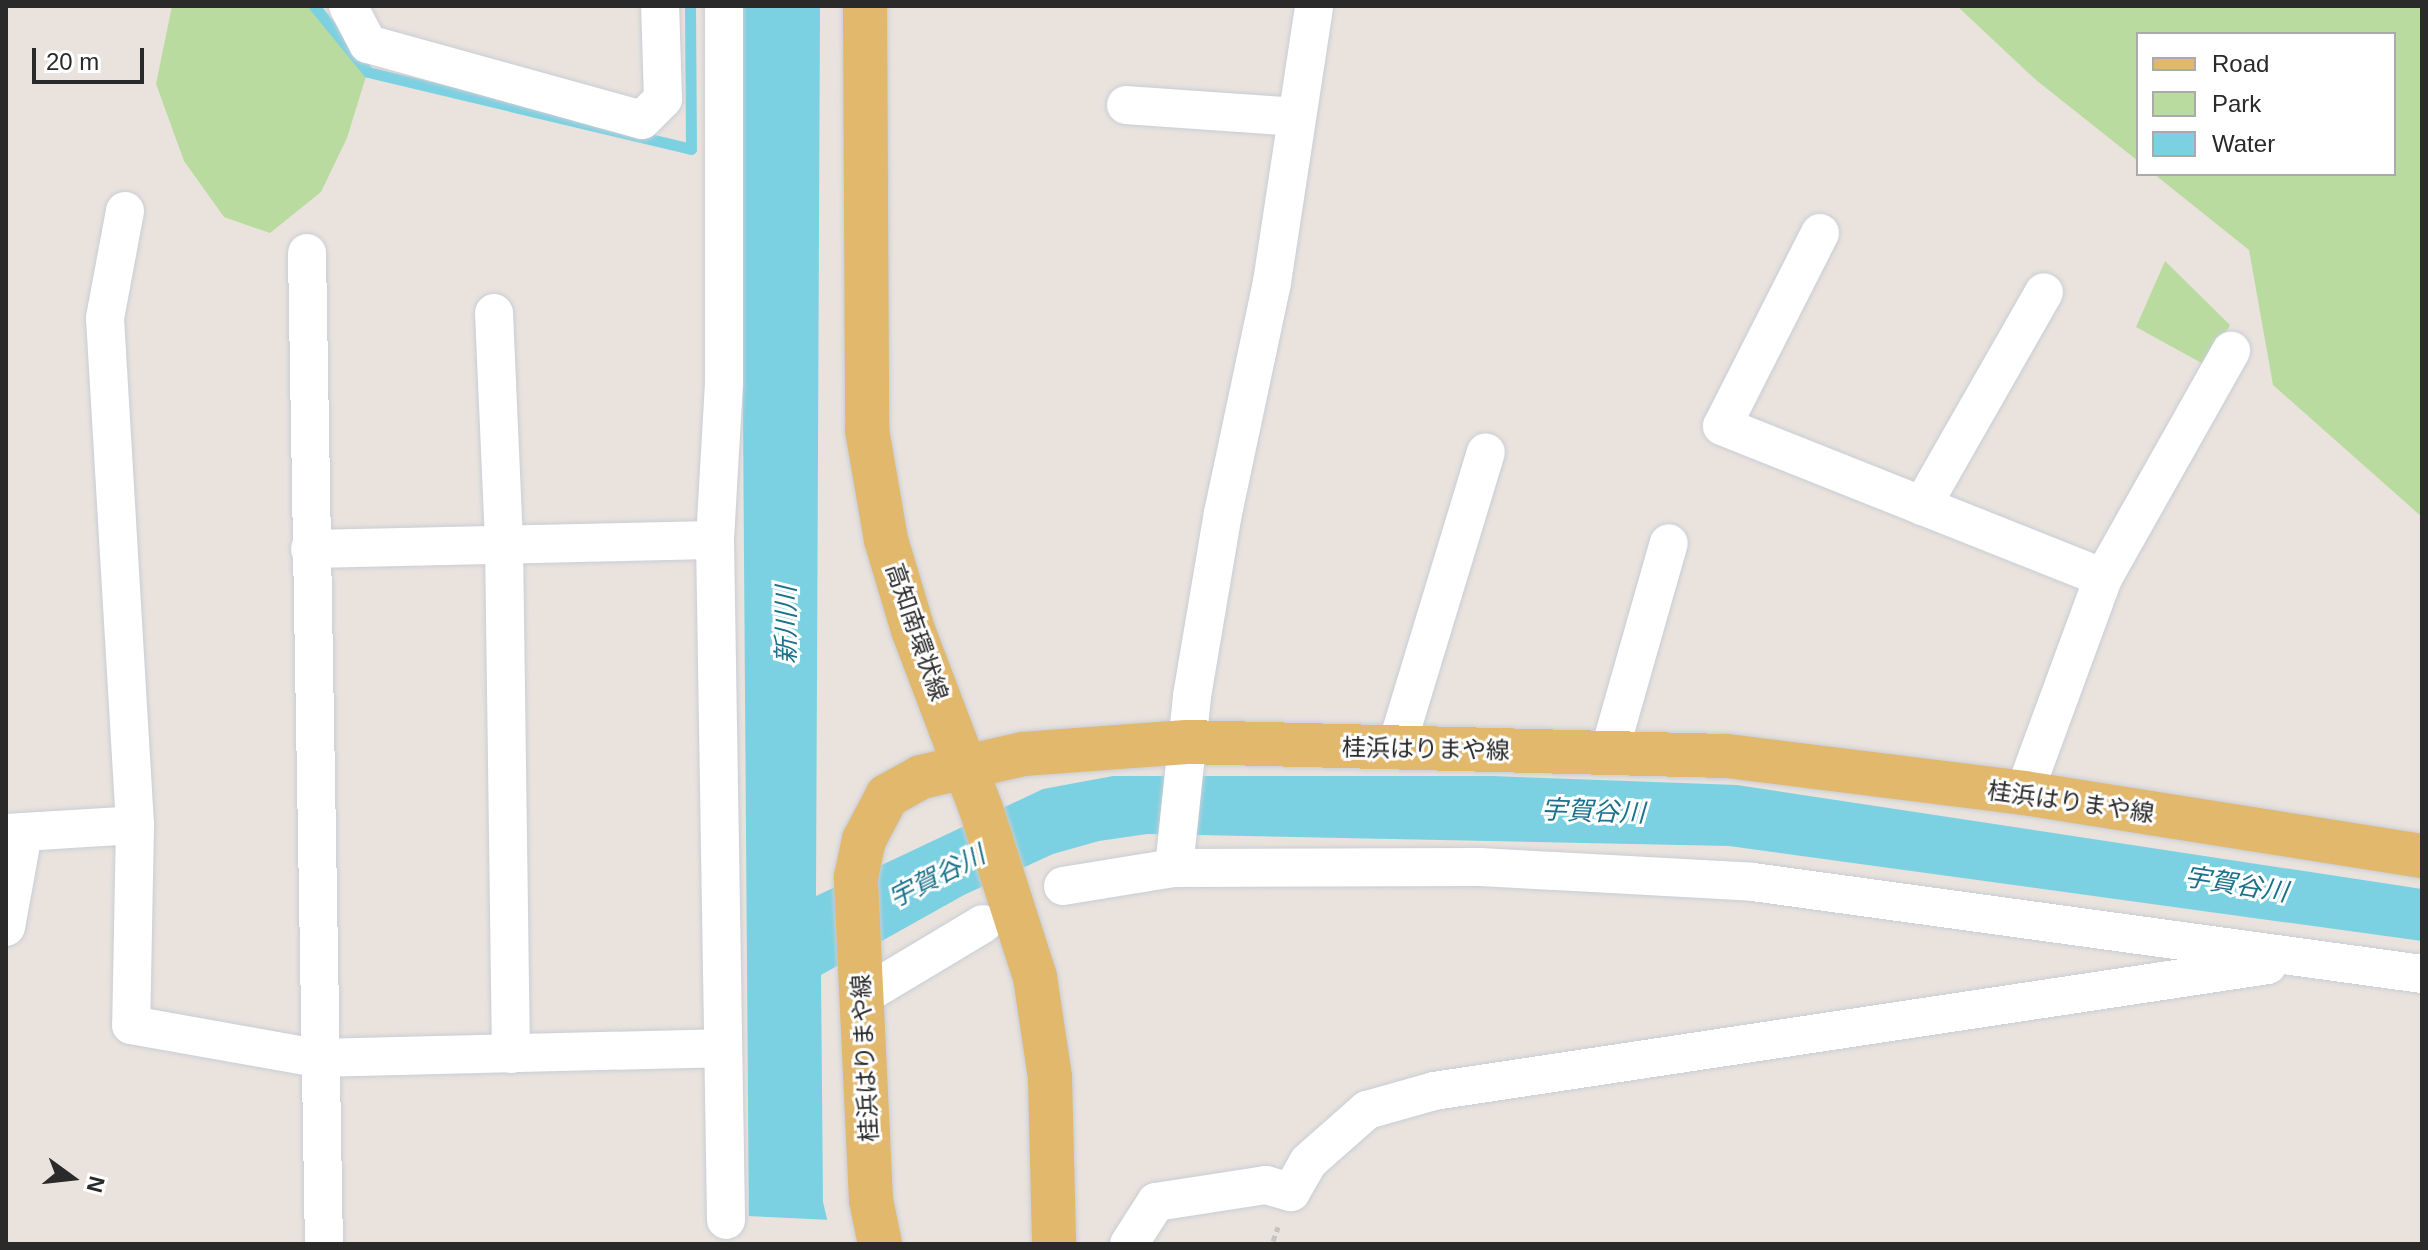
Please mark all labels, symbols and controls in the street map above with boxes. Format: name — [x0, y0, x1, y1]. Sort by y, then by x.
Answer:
scale bar — [36, 32, 148, 82]
legend — [2136, 32, 2396, 176]
text: 20 m — [46, 48, 99, 75]
text: Road — [2212, 50, 2269, 77]
text: Park — [2212, 90, 2261, 117]
text: Water — [2212, 130, 2275, 157]
street label: 高知南環状線 — [880, 559, 954, 705]
water label: 新川川 — [771, 586, 803, 664]
street label: 桂浜はりまや線 — [1342, 733, 1510, 765]
street label: 桂浜はりまや線 — [1986, 776, 2156, 828]
water label: 宇賀谷川 — [1540, 795, 1646, 829]
water label: 宇賀谷川 — [884, 839, 990, 915]
water label: 宇賀谷川 — [2182, 861, 2290, 909]
street label: 桂浜はりまや線 — [846, 973, 884, 1143]
north arrow — [32, 1138, 112, 1218]
text: N — [82, 1173, 110, 1195]

